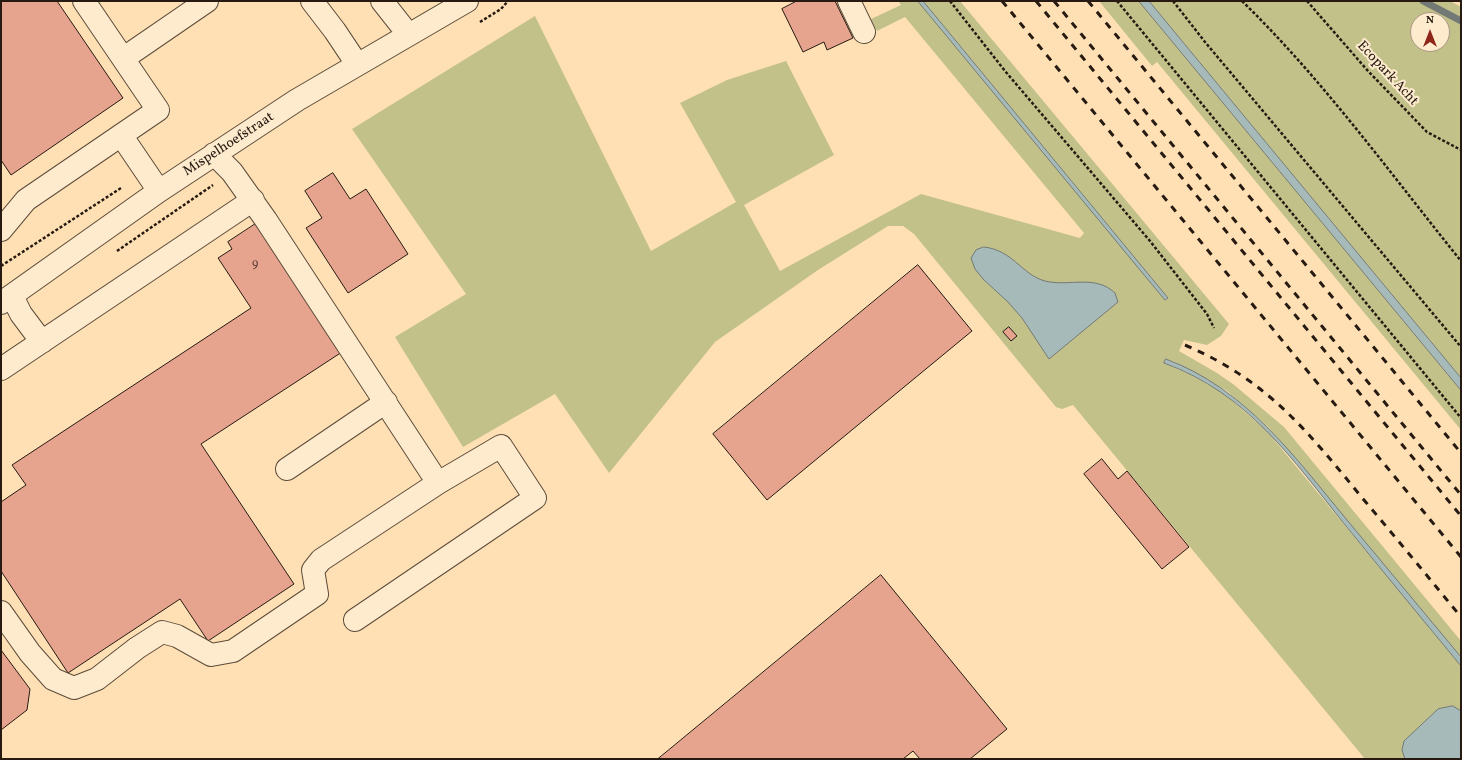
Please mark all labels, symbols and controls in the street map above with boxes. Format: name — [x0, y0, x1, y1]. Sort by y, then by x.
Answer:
north arrow — [1410, 12, 1450, 52]
text: N — [1426, 13, 1434, 28]
street label: Ecopark Acht — [1353, 38, 1421, 110]
street label: Mispelhoefstraat — [181, 109, 277, 181]
house number: 9 — [252, 258, 258, 272]

